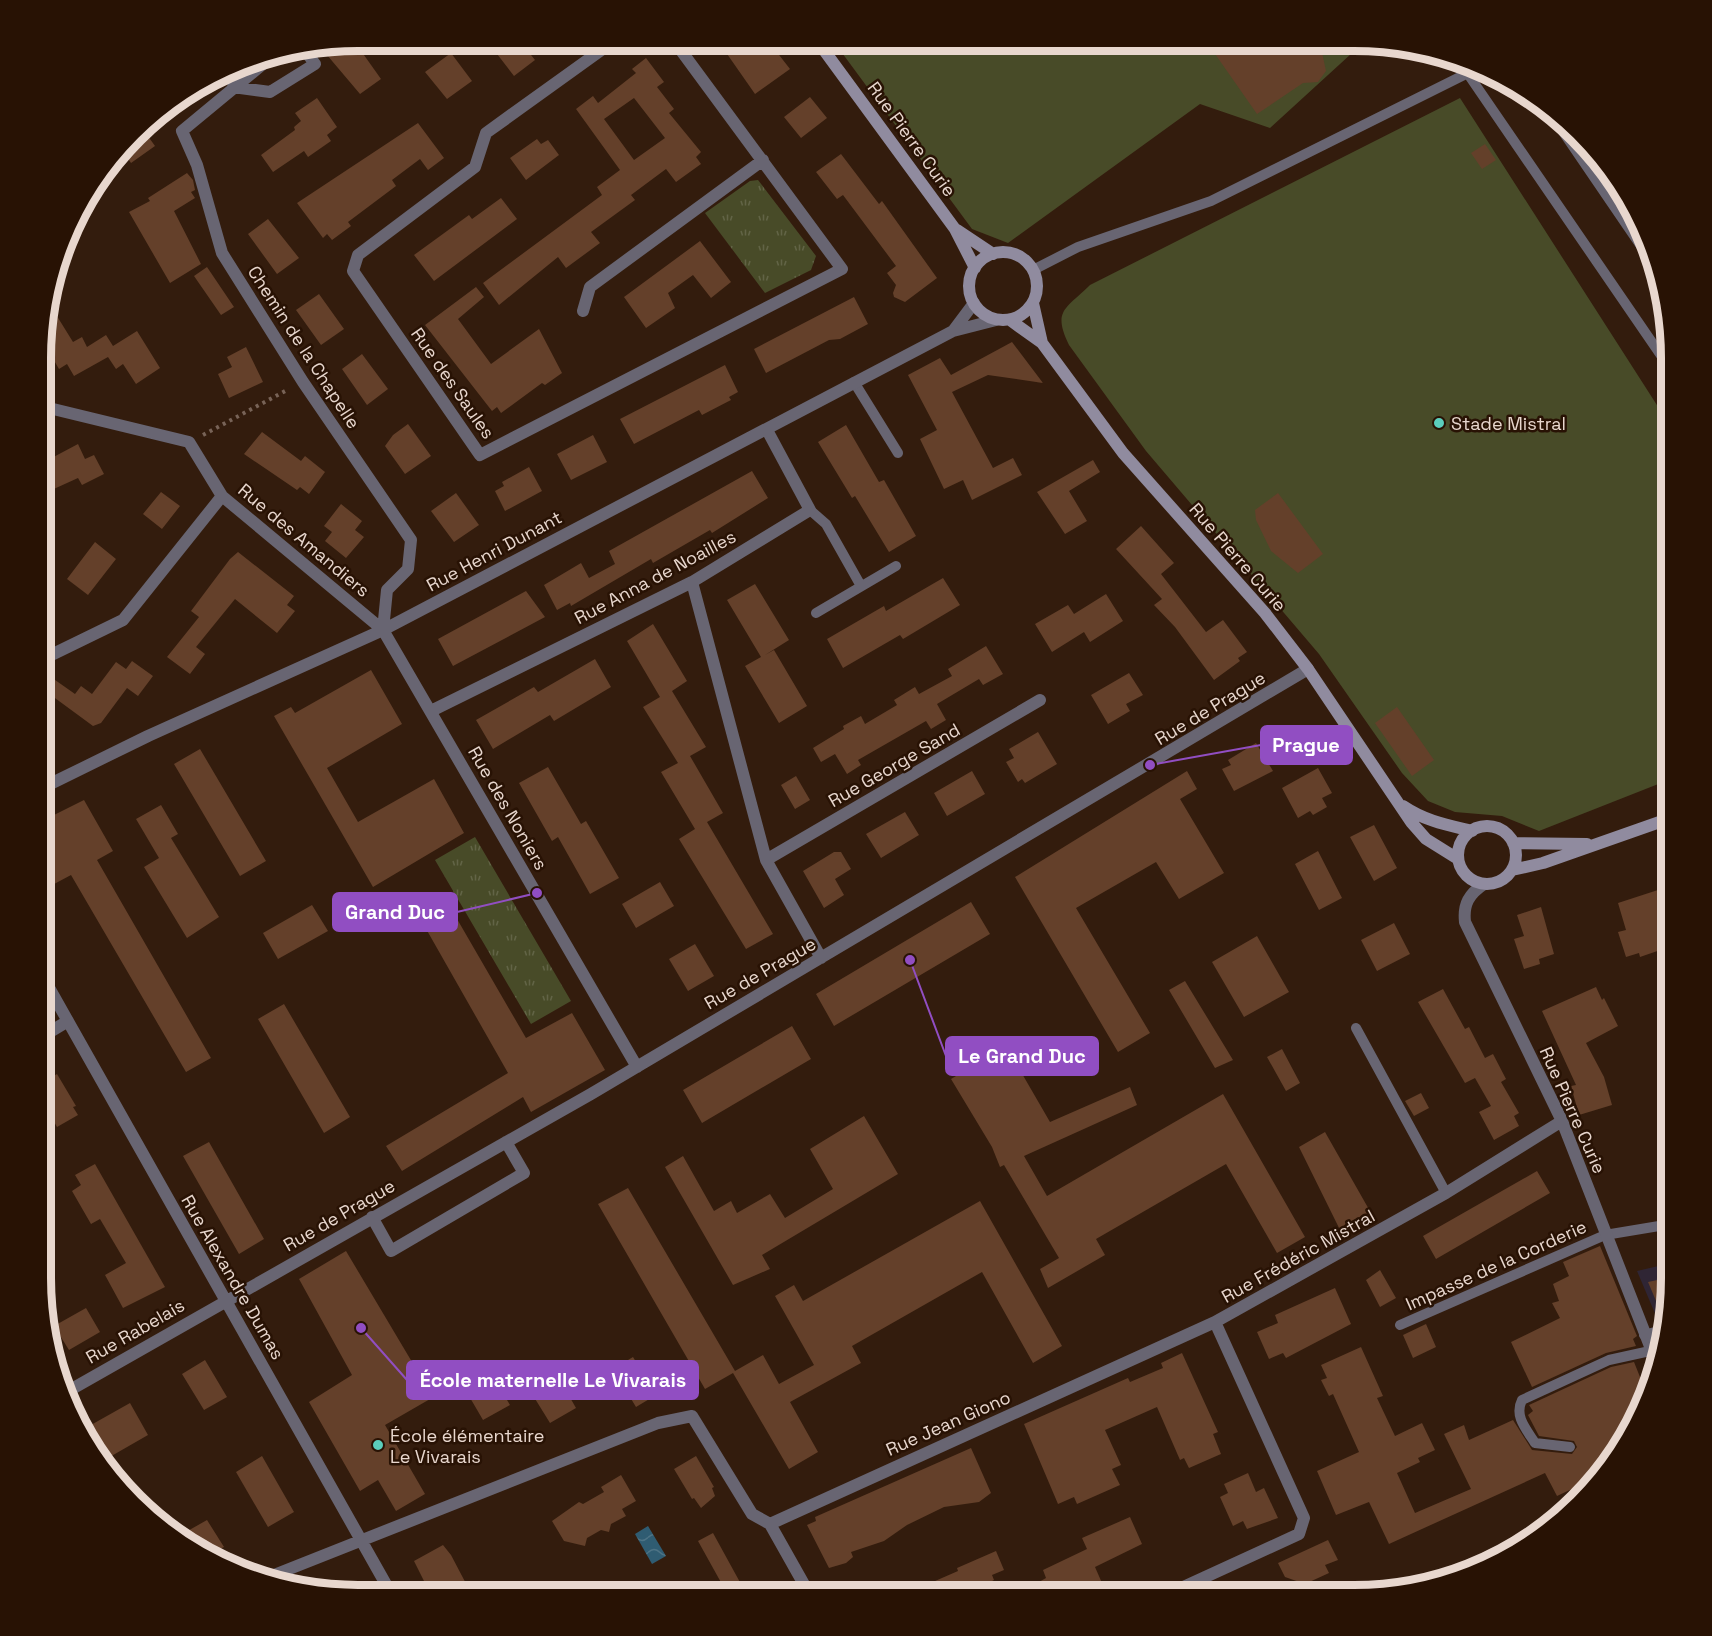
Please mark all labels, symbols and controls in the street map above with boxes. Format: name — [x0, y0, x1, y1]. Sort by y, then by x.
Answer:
street label: Rue Pierre Curie — [863, 77, 961, 201]
street label: Chemin de la Chapelle — [243, 261, 365, 433]
street label: Rue des Saules — [406, 323, 500, 443]
place label: Stade Mistral — [1451, 412, 1566, 435]
marker: Stade Mistral — [1432, 416, 1446, 430]
street label: Rue des Amandiers — [234, 478, 374, 602]
street label: Rue Pierre Curie — [1185, 498, 1291, 616]
street label: Rue Henri Dunant — [422, 506, 566, 596]
street label: Rue Anna de Noailles — [570, 525, 740, 629]
street label: Rue de Prague — [1150, 666, 1270, 750]
street label: Rue George Sand — [824, 718, 964, 812]
callout: Prague — [1261, 726, 1352, 764]
text: Prague — [1272, 732, 1340, 758]
street label: Rue des Noniers — [463, 742, 553, 874]
callout: Grand Duc — [333, 893, 457, 931]
text: Grand Duc — [345, 899, 445, 925]
street label: Rue de Prague — [700, 932, 820, 1014]
callout: Le Grand Duc — [946, 1037, 1098, 1075]
text: Le Grand Duc — [958, 1043, 1086, 1069]
street label: Rue Pierre Curie — [1535, 1043, 1611, 1177]
street label: Rue de Prague — [279, 1174, 399, 1256]
street label: Rue Alexandre Dumas — [176, 1190, 290, 1364]
street label: Rue Frédéric Mistral — [1217, 1204, 1379, 1308]
street label: Impasse de la Corderie — [1402, 1215, 1590, 1315]
street label: Rue Rabelais — [81, 1293, 189, 1369]
callout: École maternelle Le Vivarais — [407, 1361, 698, 1399]
text: École maternelle Le Vivarais — [420, 1367, 686, 1393]
street label: Rue Jean Giono — [882, 1385, 1014, 1461]
place label: École élémentaire Le Vivarais — [390, 1424, 544, 1468]
marker: École élémentaire Le Vivarais — [371, 1438, 385, 1452]

